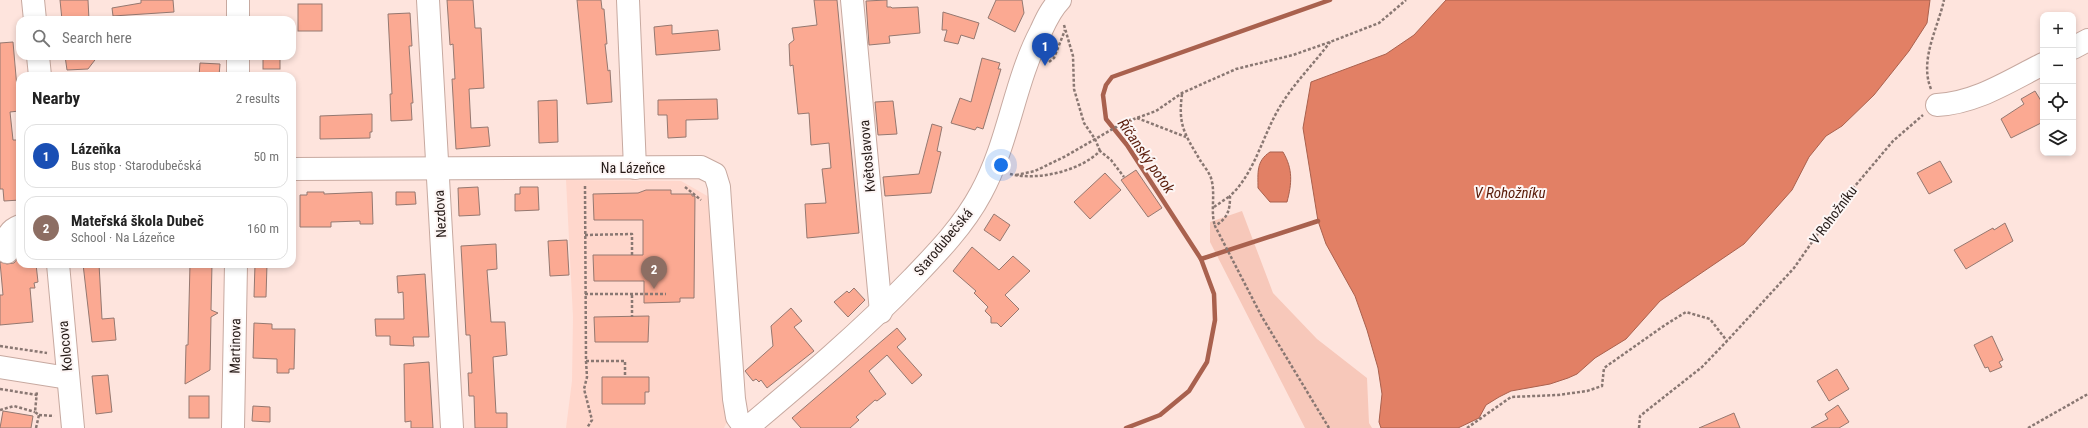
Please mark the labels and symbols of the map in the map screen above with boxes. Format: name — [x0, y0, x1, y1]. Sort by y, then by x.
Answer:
pin: 1 — [1032, 33, 1058, 66]
water label: Říčanský potok — [1114, 115, 1179, 197]
street label: Květoslavova — [856, 119, 878, 193]
your location — [991, 155, 1011, 175]
street label: Na Lázeňce — [601, 160, 666, 176]
street label: V Rohožníku — [1806, 183, 1860, 247]
water label: V Rohožníku — [1474, 184, 1546, 202]
street label: Nezdova — [431, 190, 449, 238]
street label: Starodubečská — [910, 205, 976, 279]
pin: 2 — [641, 256, 667, 289]
street label: Martinova — [227, 318, 243, 374]
street label: Kolocova — [55, 320, 75, 372]

